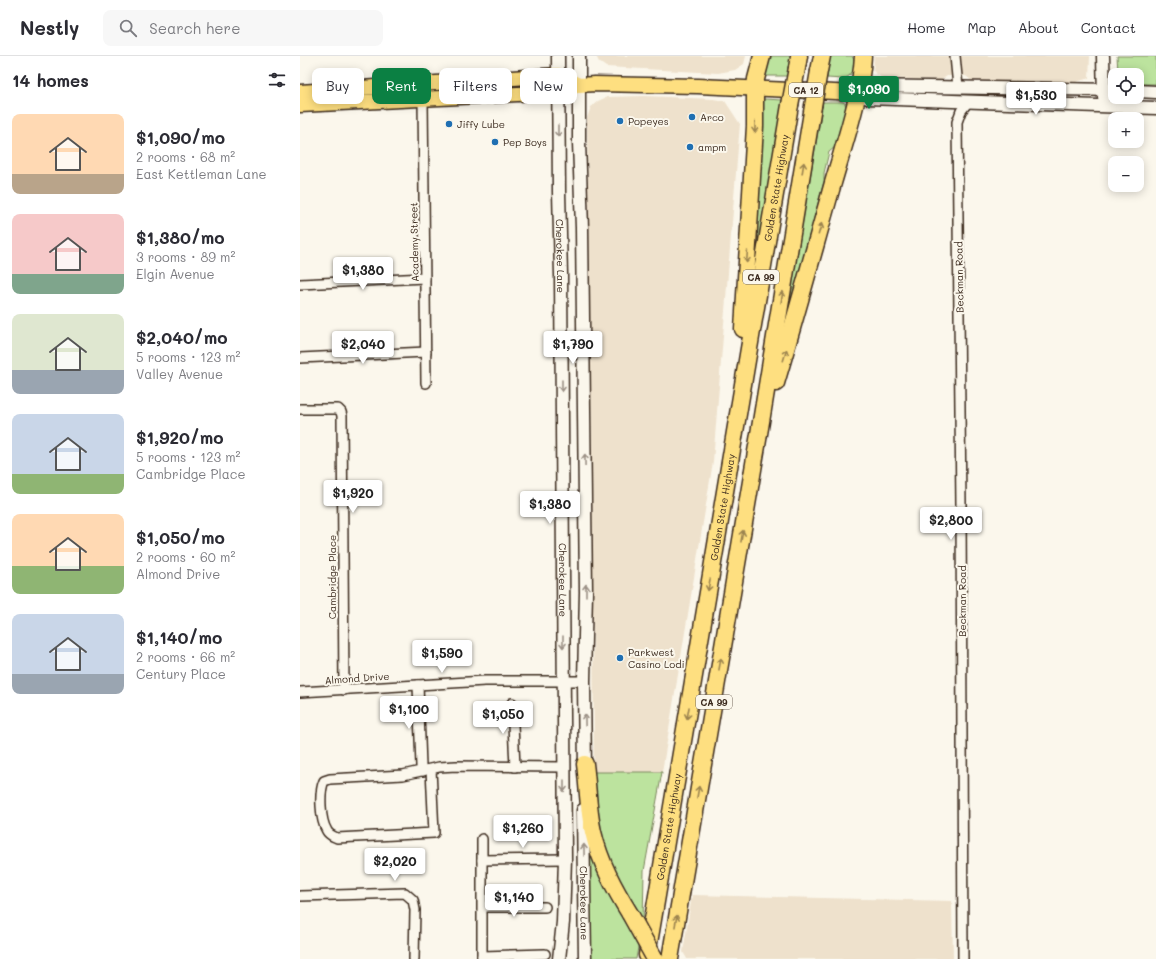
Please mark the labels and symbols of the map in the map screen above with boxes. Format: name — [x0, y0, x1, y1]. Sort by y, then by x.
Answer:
pin: $1,090 — [836, 76, 902, 110]
pin: $1,530 — [1003, 82, 1069, 116]
road number: CA 12 — [789, 83, 823, 97]
place label: Arco — [700, 110, 724, 124]
marker: Arco — [687, 112, 697, 122]
place label: Popeyes — [628, 114, 669, 128]
marker: Popeyes — [615, 116, 625, 126]
place label: Jiffy Lube — [457, 117, 505, 131]
marker: Jiffy Lube — [444, 119, 454, 129]
one-way arrow — [751, 120, 758, 133]
one-way arrow — [554, 124, 562, 137]
street label: Golden State Highway — [760, 133, 792, 242]
place label: Pep Boys — [503, 135, 547, 149]
marker: Pep Boys — [490, 137, 500, 147]
place label: ampm — [698, 140, 726, 154]
marker: ampm — [685, 142, 695, 152]
one-way arrow — [799, 162, 807, 175]
street label: Academy Street — [406, 202, 422, 282]
street label: Cherokee Lane — [553, 219, 568, 293]
one-way arrow — [817, 223, 824, 236]
street label: Beckman Road — [951, 241, 967, 313]
one-way arrow — [744, 250, 751, 263]
pin: $1,380 — [330, 257, 396, 291]
road number: CA 99 — [743, 270, 779, 284]
one-way arrow — [778, 290, 786, 303]
pin: $2,040 — [330, 331, 396, 365]
pin: $1,790 — [540, 331, 606, 365]
one-way arrow — [782, 348, 789, 361]
one-way arrow — [558, 379, 566, 392]
street label: Golden State Highway — [706, 453, 738, 562]
one-way arrow — [581, 454, 589, 467]
pin: $1,920 — [320, 480, 386, 514]
pin: $1,380 — [517, 491, 583, 525]
pin: $2,800 — [918, 507, 984, 541]
one-way arrow — [738, 530, 746, 543]
street label: Cambridge Place — [325, 535, 339, 619]
street label: Cherokee Lane — [556, 543, 570, 617]
street label: Beckman Road — [955, 565, 969, 637]
one-way arrow — [705, 578, 713, 591]
one-way arrow — [582, 584, 590, 597]
one-way arrow — [559, 635, 567, 648]
pin: $1,590 — [409, 640, 475, 674]
place label: Parkwest Casino Lodi — [628, 645, 685, 671]
marker: Parkwest Casino Lodi — [615, 653, 625, 663]
one-way arrow — [716, 658, 724, 671]
street label: Almond Drive — [324, 669, 390, 687]
road number: CA 99 — [696, 695, 732, 709]
pin: $1,100 — [376, 696, 442, 730]
pin: $1,050 — [470, 701, 536, 735]
one-way arrow — [683, 706, 691, 719]
one-way arrow — [581, 714, 589, 727]
street label: Golden State Highway — [653, 772, 684, 881]
one-way arrow — [560, 779, 568, 792]
one-way arrow — [694, 786, 702, 799]
pin: $1,260 — [490, 815, 556, 849]
one-way arrow — [580, 844, 588, 857]
pin: $2,020 — [362, 848, 428, 882]
street label: Cherokee Lane — [577, 866, 592, 940]
pin: $1,140 — [481, 884, 547, 918]
one-way arrow — [673, 914, 681, 927]

